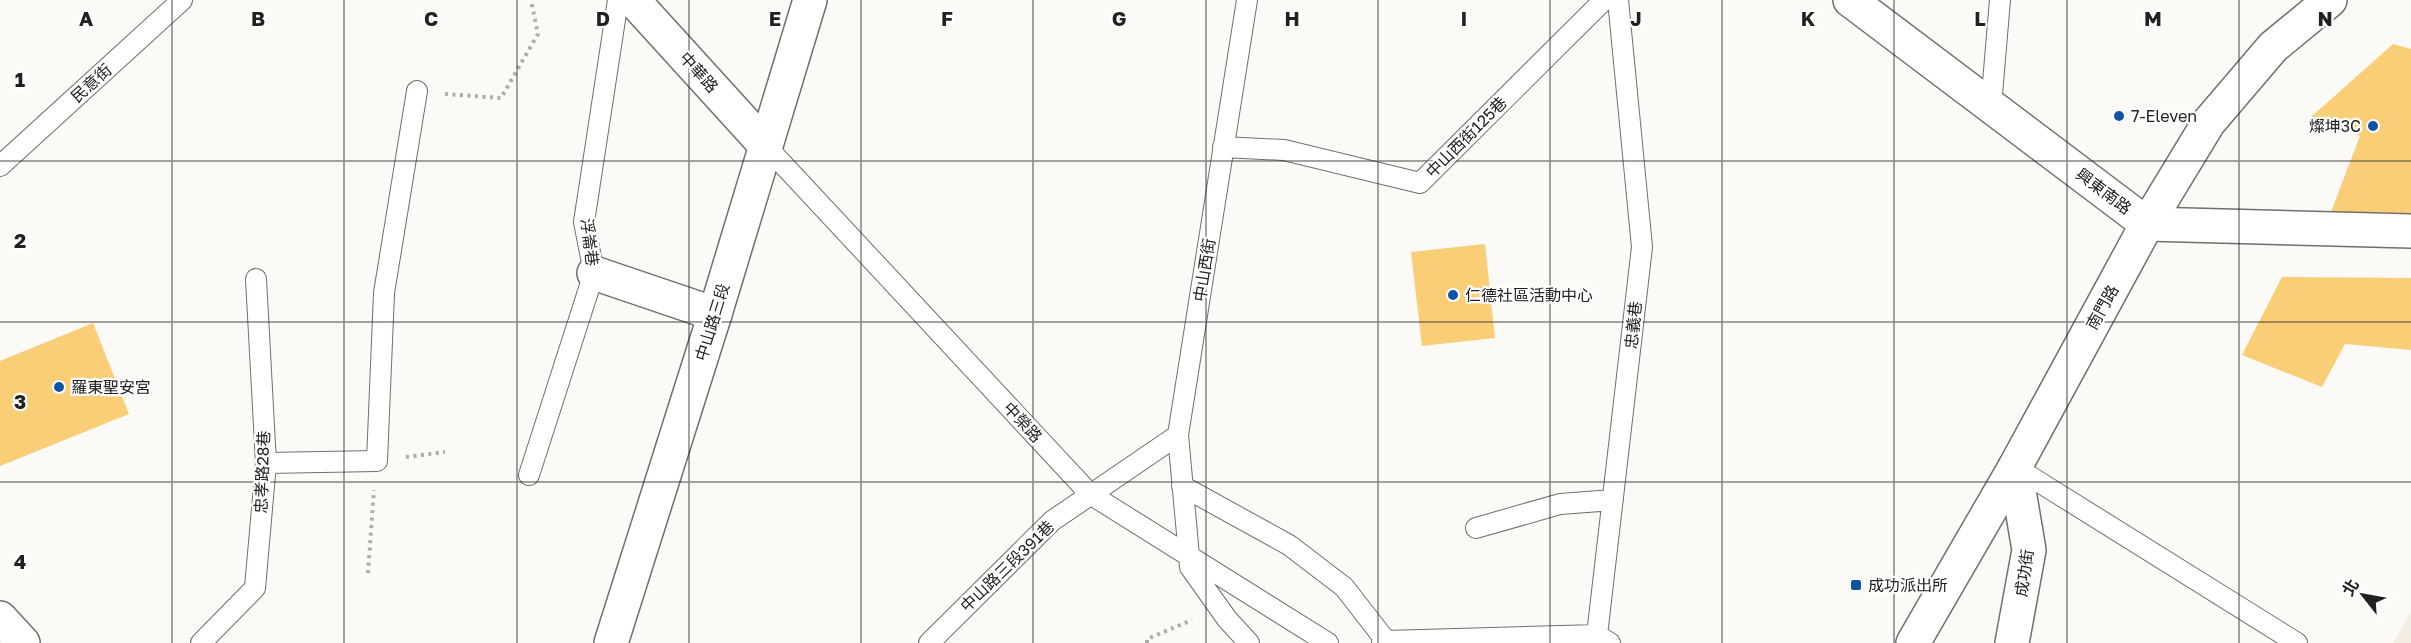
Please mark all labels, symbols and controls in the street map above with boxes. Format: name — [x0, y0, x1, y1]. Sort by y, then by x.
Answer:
text: A — [79, 6, 93, 30]
text: B — [251, 6, 265, 30]
text: C — [424, 6, 438, 30]
text: D — [596, 6, 610, 30]
text: E — [769, 6, 781, 30]
text: F — [941, 6, 953, 30]
text: G — [1112, 6, 1126, 30]
text: H — [1284, 6, 1300, 30]
text: I — [1461, 6, 1467, 30]
text: J — [1630, 6, 1642, 30]
text: K — [1801, 6, 1816, 30]
text: L — [1974, 6, 1986, 30]
text: M — [2144, 6, 2162, 30]
text: N — [2317, 6, 2333, 30]
street label: 中華路 — [676, 47, 722, 97]
street label: 民意街 — [66, 60, 116, 106]
text: 1 — [15, 67, 25, 91]
street label: 中山西街125巷 — [1421, 92, 1511, 182]
place label: 7-Eleven — [2131, 106, 2197, 126]
marker: 7-Eleven — [2112, 109, 2126, 123]
place label: 燦坤3C — [2309, 116, 2361, 136]
marker: 燦坤3C — [2366, 119, 2380, 133]
street label: 興東南路 — [2072, 164, 2136, 218]
street label: 浮崙巷 — [577, 217, 603, 267]
text: 2 — [14, 228, 26, 252]
street label: 中山西街 — [1189, 237, 1219, 303]
street label: 中山路三段 — [691, 281, 733, 363]
street label: 南門路 — [2082, 281, 2122, 333]
place label: 仁德社區活動中心 — [1465, 285, 1593, 305]
marker: 仁德社區活動中心 — [1446, 288, 1460, 302]
street label: 忠義巷 — [1621, 300, 1645, 350]
place label: 羅東聖安宮 — [71, 377, 151, 397]
marker: 羅東聖安宮 — [52, 380, 66, 394]
text: 3 — [14, 389, 26, 413]
street label: 中榮路 — [999, 398, 1047, 446]
street label: 忠孝路28巷 — [251, 430, 273, 514]
street label: 中山路三段391巷 — [956, 516, 1058, 616]
street label: 成功街 — [2011, 548, 2037, 598]
text: 4 — [14, 549, 26, 573]
north arrow — [2333, 565, 2393, 625]
place label: 成功派出所 — [1868, 575, 1948, 595]
text: 北 — [2337, 575, 2363, 599]
marker: 成功派出所 — [1849, 578, 1863, 592]

